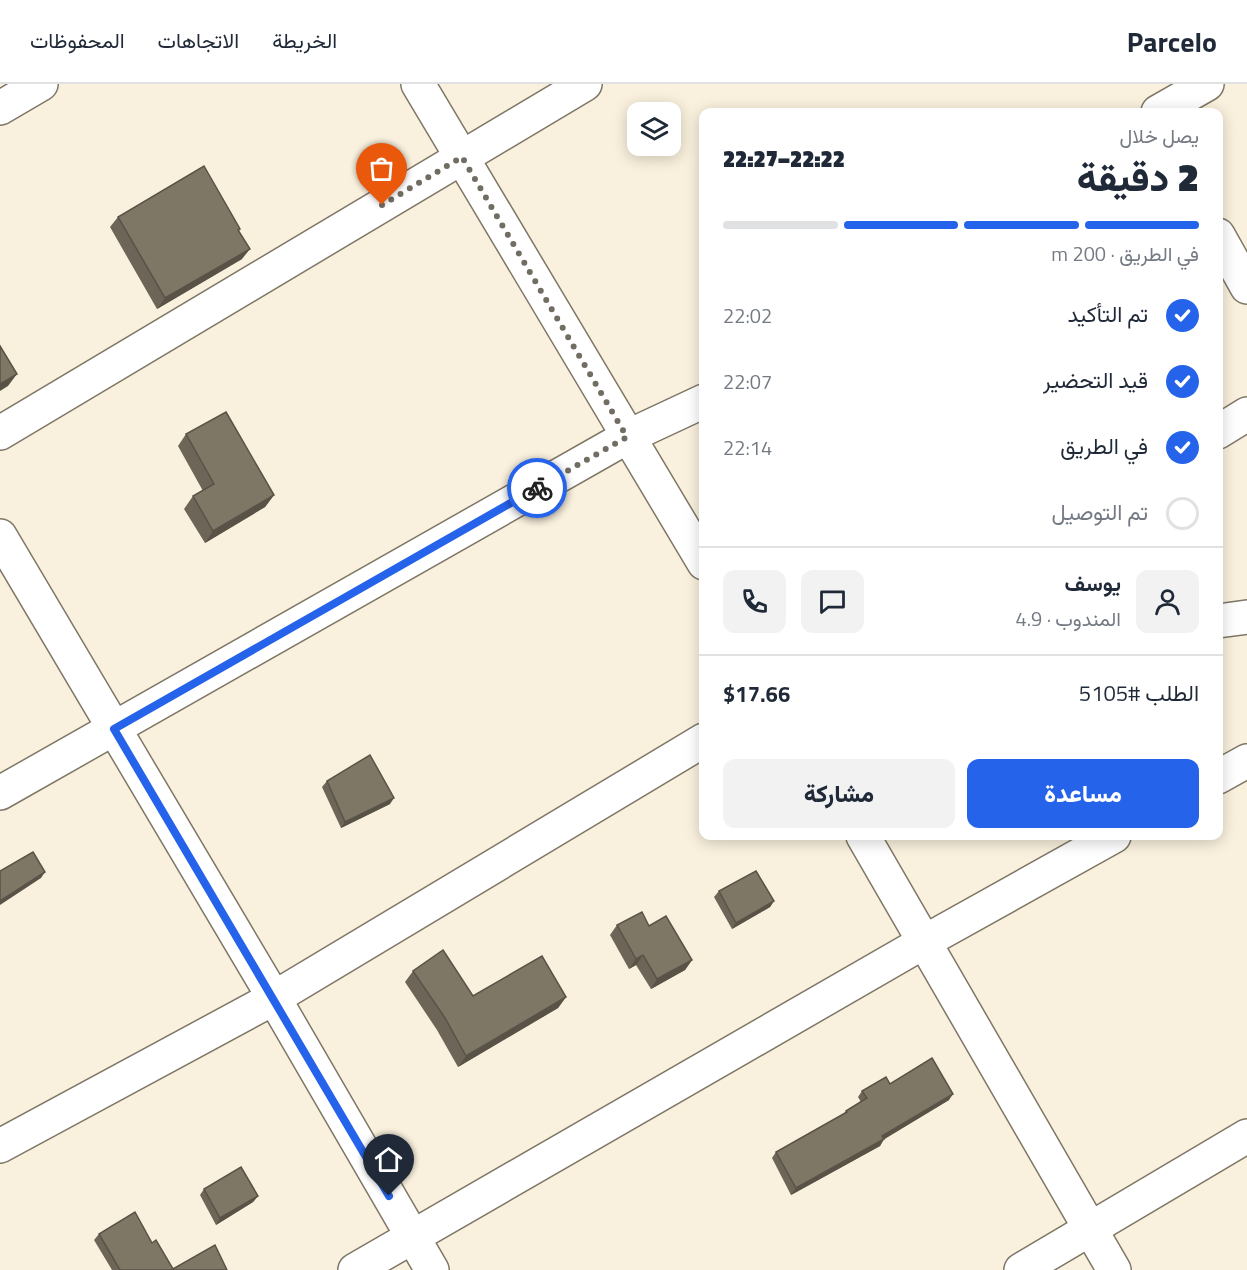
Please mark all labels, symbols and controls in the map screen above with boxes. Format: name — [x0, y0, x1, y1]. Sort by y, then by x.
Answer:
text: Parcelo — [1127, 20, 1217, 63]
text: المحفوظات — [30, 24, 125, 56]
text: الاتجاهات — [158, 24, 239, 56]
text: الخريطة — [272, 24, 337, 56]
map controls — [627, 102, 681, 156]
button: layers — [627, 102, 681, 156]
text: يصل خلال — [1120, 120, 1199, 151]
text: 22:22–22:27 — [723, 142, 845, 176]
pin — [356, 143, 407, 205]
text: 2 دقيقة — [1077, 147, 1199, 206]
icon: bag — [365, 152, 398, 185]
text: في الطريق · 200 m — [1051, 238, 1199, 269]
text: تم التأكيد — [1067, 297, 1148, 331]
icon: check — [1166, 299, 1199, 332]
text: 22:02 — [723, 300, 772, 331]
text: قيد التحضير — [1043, 363, 1148, 397]
icon: check — [1166, 365, 1199, 398]
text: 22:07 — [723, 366, 772, 397]
text: في الطريق — [1060, 429, 1148, 463]
icon: check — [1166, 431, 1199, 464]
text: 22:14 — [723, 432, 772, 463]
courier — [507, 458, 567, 518]
icon: bike — [521, 472, 554, 505]
text: تم التوصيل — [1051, 495, 1148, 529]
text: يوسف — [1065, 566, 1121, 600]
button: phone — [723, 570, 786, 633]
button: chat — [801, 570, 864, 633]
button: person — [1136, 570, 1199, 633]
text: المندوب · 4.9 — [1016, 603, 1121, 634]
text: الطلب #5105 — [1079, 676, 1199, 710]
text: $17.66 — [723, 677, 790, 711]
button: مشاركة — [723, 759, 955, 828]
button: مساعدة — [967, 759, 1199, 828]
pin — [363, 1134, 414, 1196]
icon: home — [372, 1143, 405, 1176]

